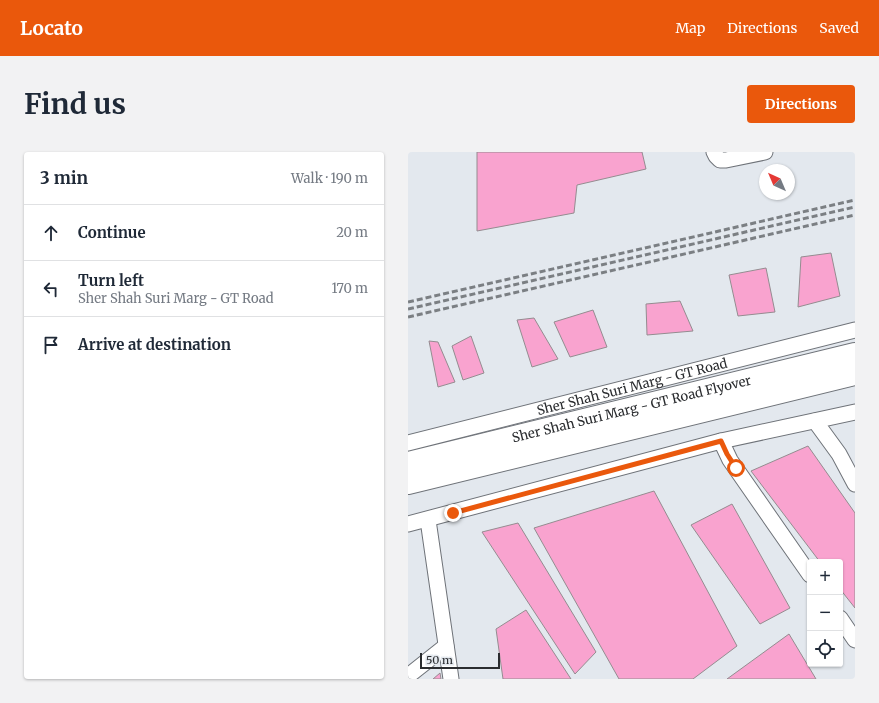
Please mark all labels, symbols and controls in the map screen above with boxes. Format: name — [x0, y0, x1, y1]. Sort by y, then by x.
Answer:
text: Locato — [20, 16, 83, 40]
text: Map — [675, 19, 705, 37]
text: Directions — [727, 19, 797, 37]
text: Saved — [819, 19, 859, 37]
button: Directions — [747, 85, 855, 123]
text: Find us — [24, 86, 126, 122]
north arrow — [759, 164, 795, 200]
text: 3 min — [40, 167, 88, 189]
text: Walk · 190 m — [291, 170, 368, 187]
icon: ahead — [40, 222, 62, 244]
text: Continue — [78, 223, 146, 242]
text: 20 m — [336, 224, 368, 241]
text: Turn left — [78, 271, 144, 290]
icon: left — [40, 278, 62, 300]
text: 170 m — [331, 280, 368, 297]
text: Sher Shah Suri Marg - GT Road — [78, 290, 274, 307]
icon: arrive — [40, 334, 62, 356]
text: Arrive at destination — [78, 335, 231, 354]
street label: Sher Shah Suri Marg - GT Road — [535, 355, 729, 419]
street label: Sher Shah Suri Marg - GT Road Flyover — [510, 372, 753, 446]
route start — [727, 459, 745, 477]
route end — [444, 504, 462, 522]
map controls — [807, 559, 843, 667]
button: + — [807, 559, 843, 595]
button: − — [807, 595, 843, 631]
button: locate — [807, 631, 843, 667]
scale bar — [420, 651, 500, 670]
text: 50 m — [426, 653, 453, 667]

